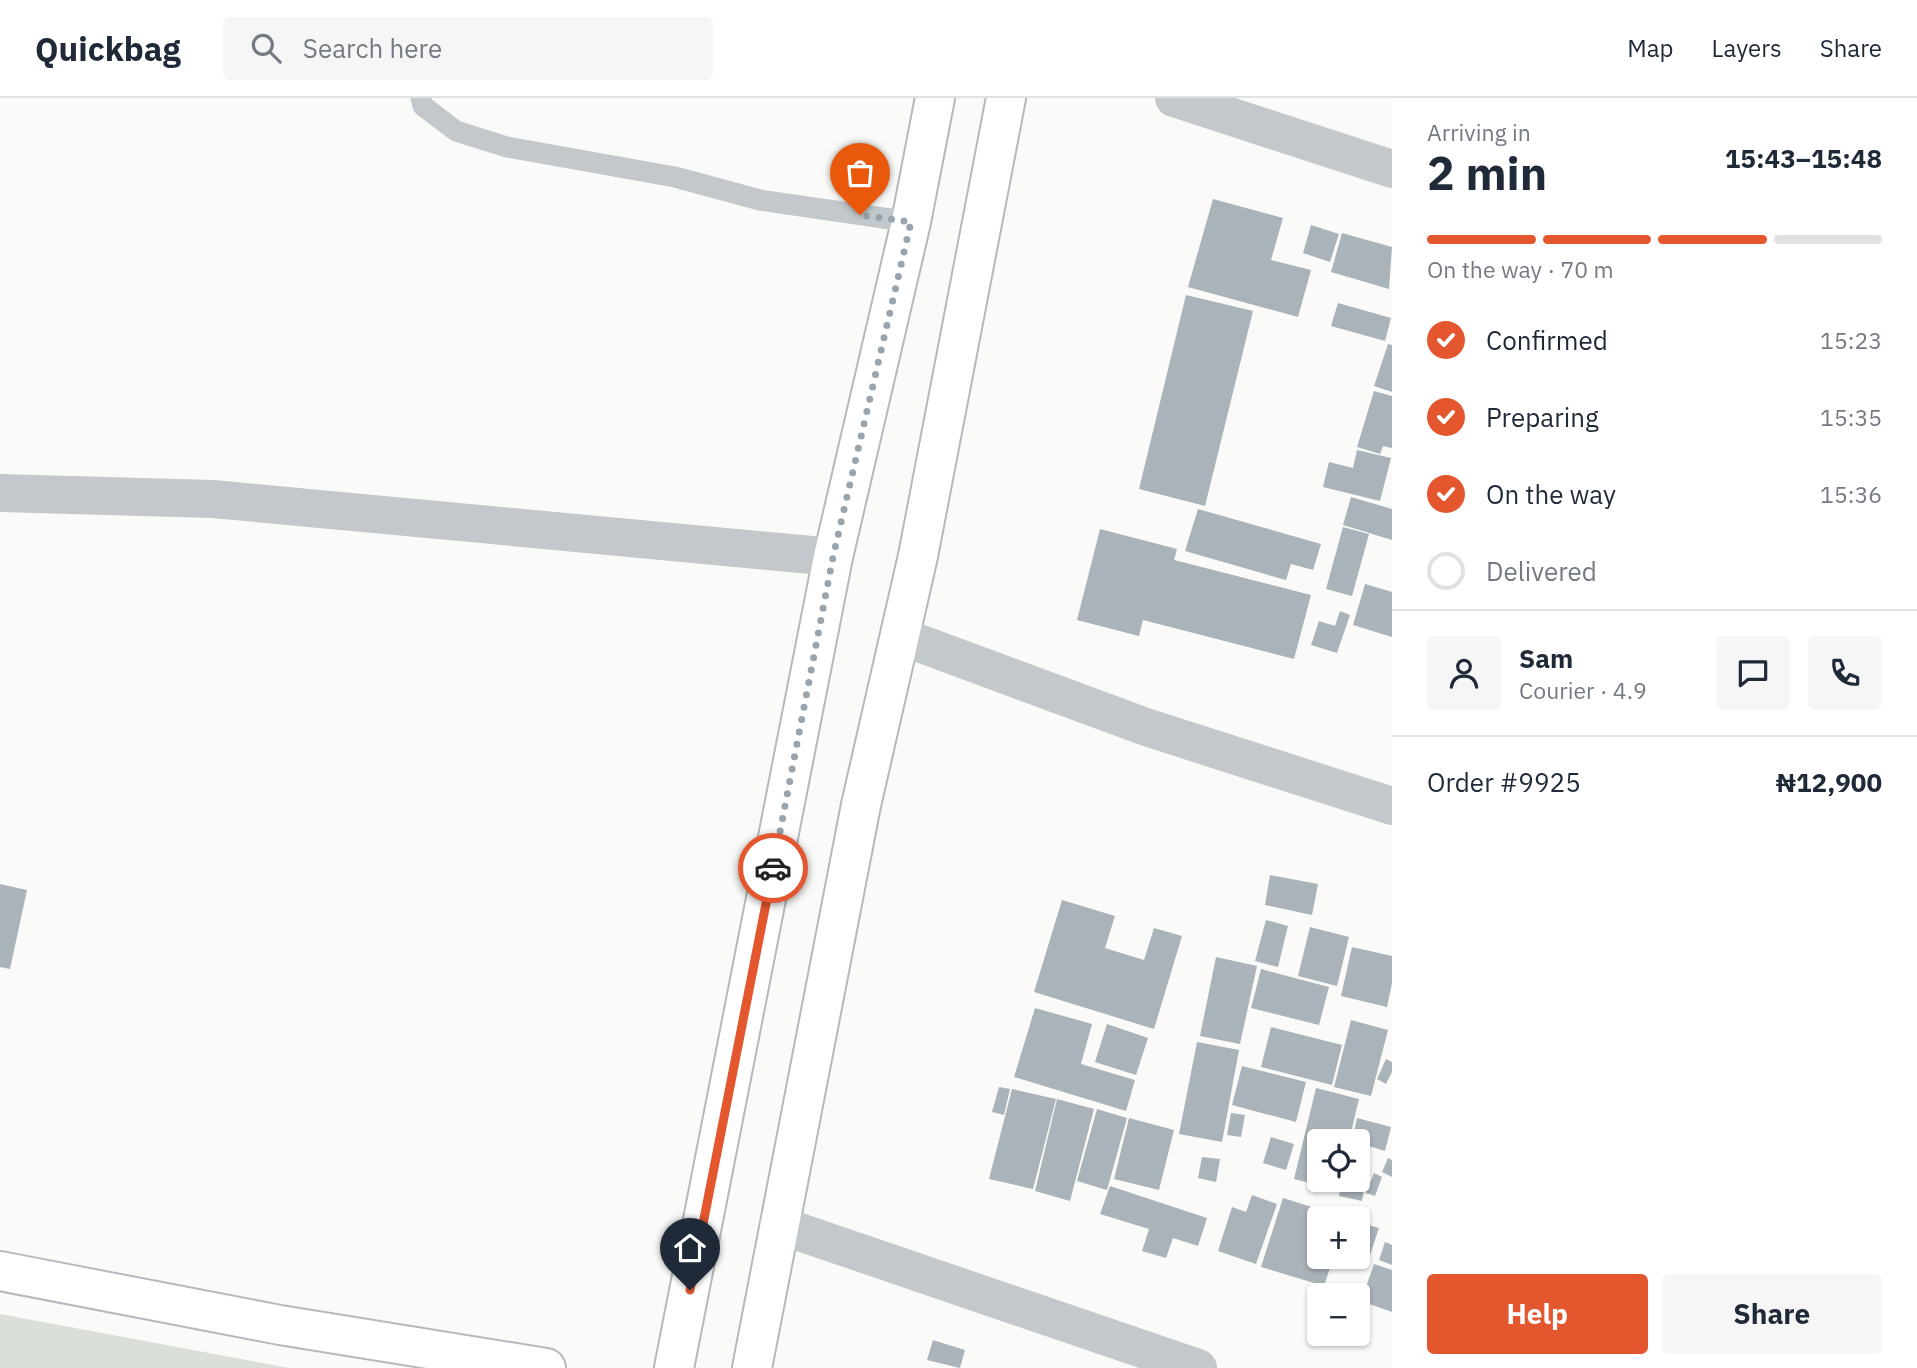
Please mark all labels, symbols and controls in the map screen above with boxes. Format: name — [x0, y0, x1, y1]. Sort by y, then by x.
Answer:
search box — [223, 17, 713, 80]
text: Quickbag — [35, 27, 181, 70]
icon: search — [247, 29, 285, 67]
text: Search here — [303, 31, 442, 65]
text: Map — [1627, 32, 1674, 64]
text: Layers — [1712, 32, 1782, 64]
text: Share — [1820, 32, 1882, 64]
text: Arriving in — [1427, 117, 1531, 147]
text: 15:43–15:48 — [1725, 141, 1882, 175]
pin — [830, 143, 890, 215]
text: 2 min — [1427, 143, 1547, 203]
icon: bag — [841, 154, 879, 192]
text: On the way · 70 m — [1427, 254, 1614, 284]
icon: check — [1427, 321, 1465, 359]
text: Confirmed — [1486, 323, 1608, 357]
text: 15:23 — [1820, 325, 1882, 355]
icon: check — [1427, 398, 1465, 436]
text: Preparing — [1486, 400, 1599, 434]
text: 15:35 — [1820, 402, 1882, 432]
icon: check — [1427, 475, 1465, 513]
text: On the way — [1486, 477, 1616, 511]
text: 15:36 — [1820, 479, 1882, 509]
text: Delivered — [1486, 554, 1597, 588]
button: person — [1427, 636, 1501, 710]
button: chat — [1716, 636, 1790, 710]
button: phone — [1808, 636, 1882, 710]
text: Sam — [1519, 641, 1573, 675]
text: Courier · 4.9 — [1519, 675, 1647, 705]
text: Order #9925 — [1427, 765, 1581, 799]
text: ₦12,900 — [1776, 765, 1882, 799]
courier — [738, 833, 808, 903]
icon: car — [754, 849, 792, 887]
map controls — [1307, 1129, 1370, 1346]
button: locate — [1307, 1129, 1370, 1192]
button: + — [1307, 1206, 1370, 1269]
pin — [660, 1218, 720, 1290]
icon: home — [671, 1229, 709, 1267]
button: Help — [1427, 1274, 1648, 1354]
button: Share — [1662, 1274, 1882, 1354]
button: − — [1307, 1283, 1370, 1346]

